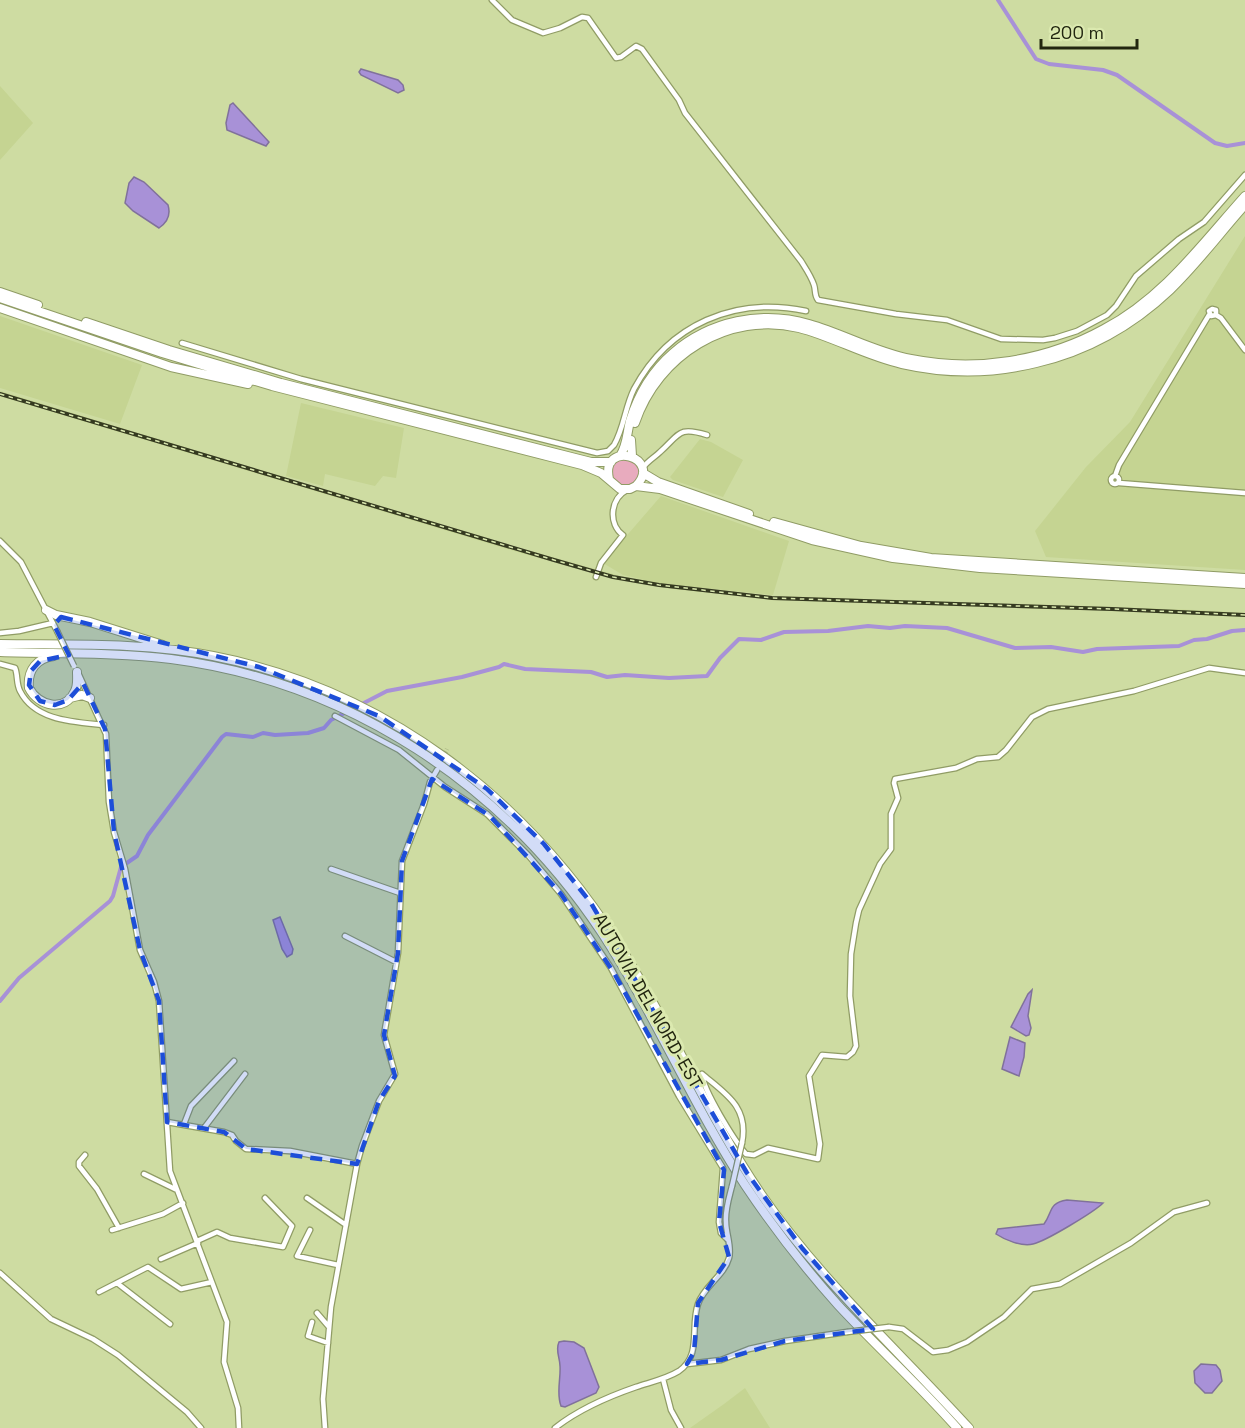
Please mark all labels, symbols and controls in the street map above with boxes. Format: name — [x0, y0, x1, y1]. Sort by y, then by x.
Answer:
scale bar — [1041, 12, 1137, 50]
text: 200 m — [1050, 21, 1104, 44]
street label: AUTOVIA DEL NORD-EST — [589, 909, 708, 1093]

